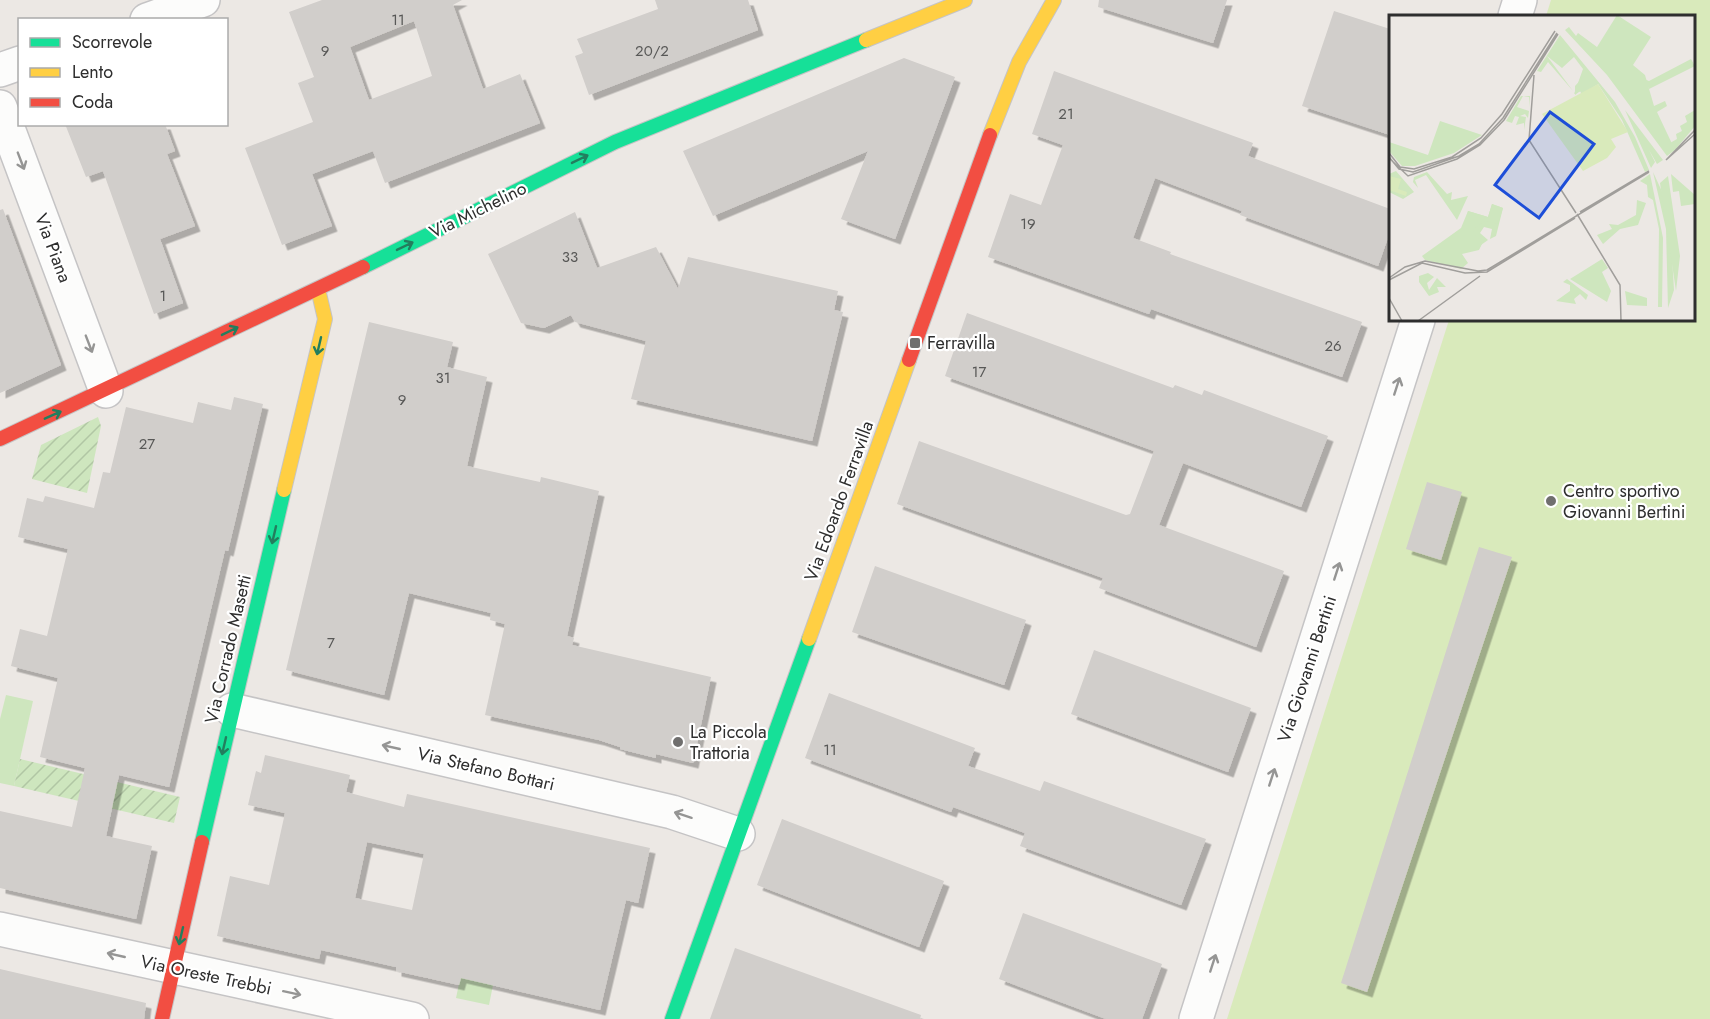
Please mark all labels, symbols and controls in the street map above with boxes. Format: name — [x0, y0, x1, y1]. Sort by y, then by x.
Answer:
house number: 11 — [391, 9, 405, 31]
inset map — [1389, 15, 1695, 321]
legend — [18, 18, 228, 126]
text: Scorrevole — [72, 29, 152, 55]
house number: 9 — [321, 40, 329, 62]
house number: 20/2 — [635, 40, 669, 62]
text: Lento — [72, 59, 113, 85]
text: Coda — [72, 89, 113, 115]
house number: 21 — [1058, 103, 1074, 125]
one-way arrow — [16, 151, 27, 170]
one-way arrow — [570, 153, 588, 165]
street label: Via Michelino — [425, 175, 531, 245]
street label: Via Piana — [28, 210, 78, 286]
house number: 19 — [1020, 213, 1036, 235]
one-way arrow — [395, 240, 413, 251]
house number: 33 — [562, 246, 578, 268]
house number: 1 — [160, 285, 166, 307]
one-way arrow — [220, 325, 238, 337]
place label: Ferravilla — [927, 330, 995, 356]
one-way arrow — [84, 334, 95, 353]
house number: 26 — [1324, 335, 1342, 357]
one-way arrow — [313, 336, 325, 355]
marker: Ferravilla — [908, 336, 922, 350]
house number: 17 — [972, 361, 986, 383]
house number: 31 — [436, 367, 450, 389]
one-way arrow — [1392, 377, 1403, 396]
house number: 9 — [398, 389, 406, 411]
one-way arrow — [44, 408, 62, 420]
street label: Via Edoardo Ferravilla — [798, 417, 880, 585]
house number: 27 — [139, 433, 155, 455]
place label: Centro sportivo Giovanni Bertini — [1563, 478, 1685, 525]
marker: Centro sportivo Giovanni Bertini — [1544, 494, 1558, 508]
one-way arrow — [267, 526, 279, 545]
one-way arrow — [1333, 562, 1344, 581]
street label: Via Corrado Masetti — [198, 572, 258, 726]
street label: Via Giovanni Bertini — [1271, 592, 1343, 746]
house number: 7 — [327, 632, 335, 654]
place label: La Piccola Trattoria — [690, 719, 767, 766]
marker: La Piccola Trattoria — [671, 735, 685, 749]
one-way arrow — [217, 736, 229, 755]
house number: 11 — [823, 739, 837, 761]
one-way arrow — [382, 740, 401, 752]
street label: Via Stefano Bottari — [415, 741, 557, 797]
one-way arrow — [1268, 768, 1279, 787]
one-way arrow — [674, 809, 693, 820]
one-way arrow — [174, 926, 186, 945]
street label: Via Oreste Trebbi — [138, 948, 274, 1002]
one-way arrow — [107, 949, 126, 961]
one-way arrow — [1209, 954, 1220, 973]
one-way arrow — [282, 988, 301, 999]

